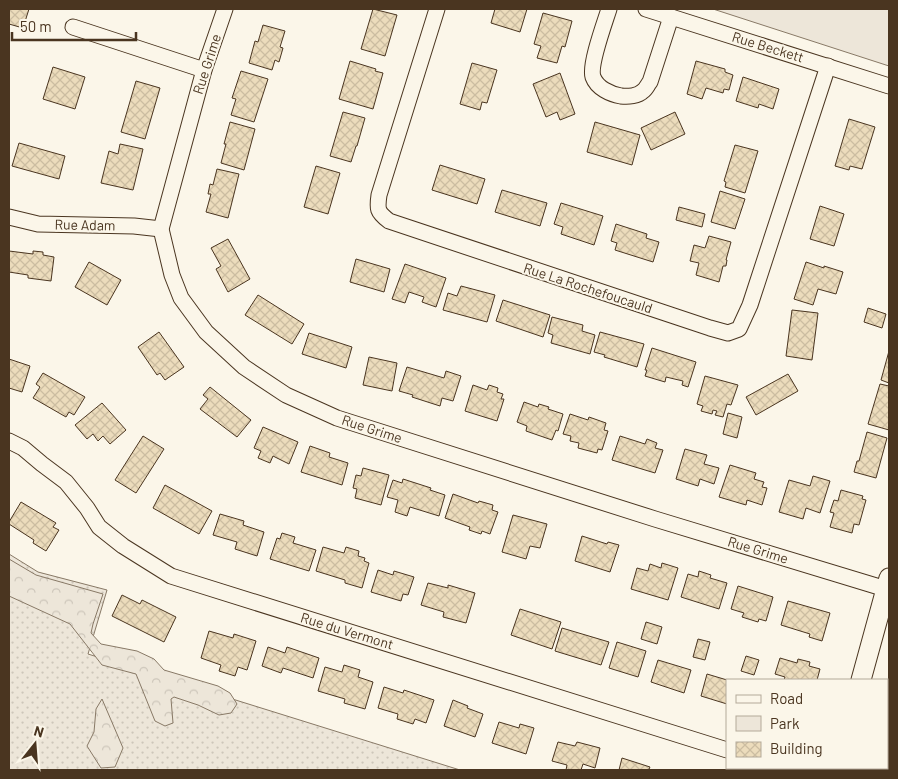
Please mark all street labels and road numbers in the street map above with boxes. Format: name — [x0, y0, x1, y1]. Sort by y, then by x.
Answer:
street label: Rue Beckett — [730, 28, 806, 65]
street label: Rue Grime — [189, 31, 224, 96]
street label: Rue Adam — [54, 215, 116, 234]
street label: Rue La Rochefoucauld — [521, 259, 655, 316]
street label: Rue Grime — [340, 411, 405, 446]
street label: Rue Grime — [726, 532, 791, 567]
street label: Rue du Vermont — [299, 608, 396, 653]

